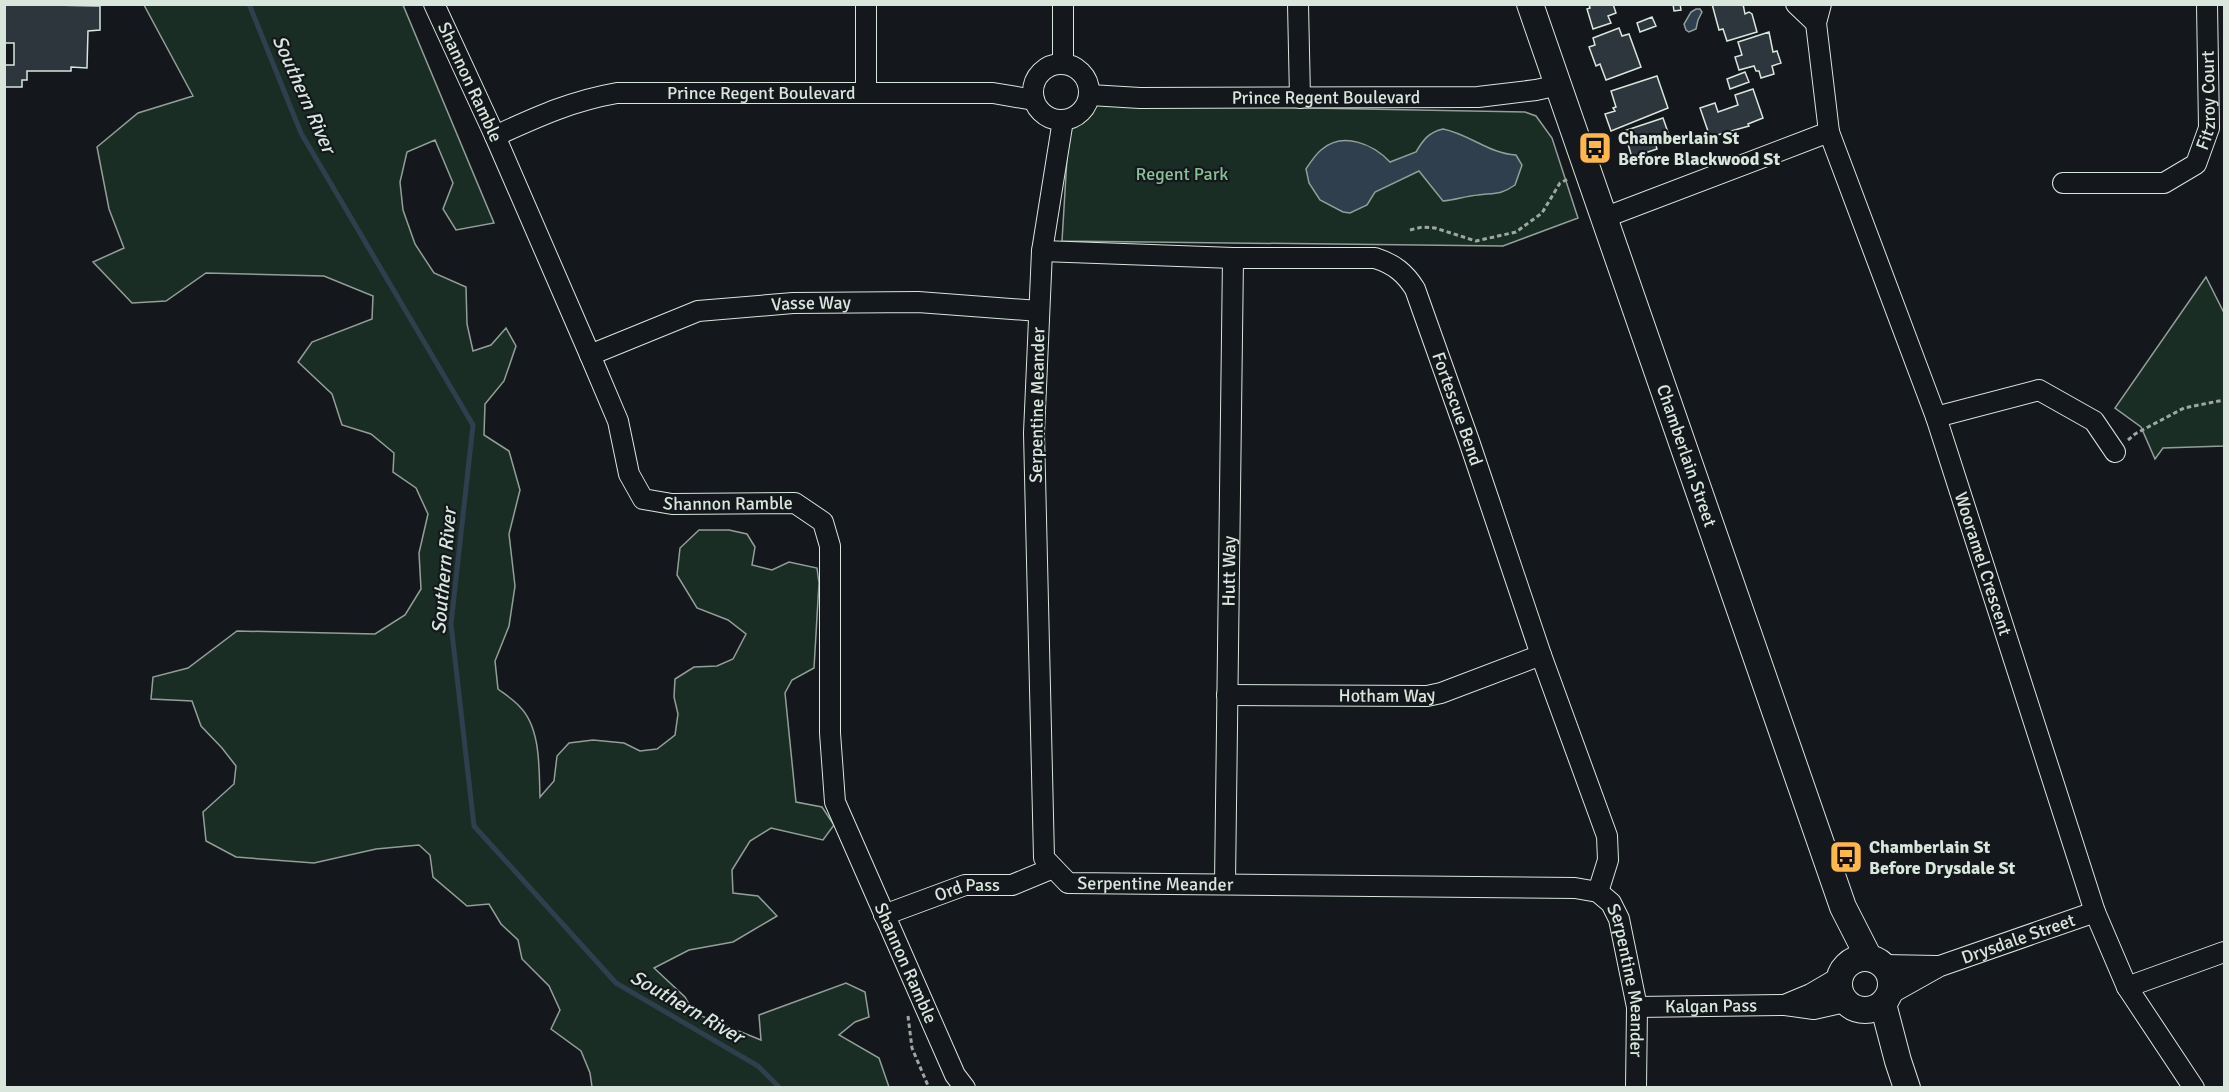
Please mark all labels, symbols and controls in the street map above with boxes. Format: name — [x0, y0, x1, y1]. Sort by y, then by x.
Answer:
street label: Shannon Ramble — [433, 19, 507, 145]
water label: Southern River — [267, 31, 342, 159]
street label: Fitzroy Court — [2191, 50, 2220, 153]
street label: Prince Regent Boulevard — [667, 82, 856, 104]
street label: Prince Regent Boulevard — [1232, 86, 1420, 109]
place label: Chamberlain St Before Blackwood St — [1618, 127, 1780, 170]
bus stop icon: Chamberlain St Before Blackwood St — [1577, 130, 1613, 166]
park label: Regent Park — [1136, 163, 1228, 185]
street label: Vasse Way — [770, 292, 851, 316]
street label: Serpentine Meander — [1025, 327, 1049, 483]
street label: Fortescue Bend — [1427, 349, 1487, 468]
street label: Chamberlain Street — [1652, 381, 1721, 530]
street label: Wooramel Crescent — [1950, 489, 2016, 638]
street label: Shannon Ramble — [661, 492, 793, 515]
water label: Southern River — [426, 504, 462, 635]
street label: Hutt Way — [1218, 535, 1240, 606]
street label: Hotham Way — [1338, 683, 1438, 707]
place label: Chamberlain St Before Drysdale St — [1869, 836, 2016, 879]
bus stop icon: Chamberlain St Before Drysdale St — [1828, 839, 1864, 875]
street label: Serpentine Meander — [1077, 872, 1234, 896]
street label: Ord Pass — [931, 874, 1000, 906]
street label: Shannon Ramble — [870, 899, 942, 1027]
street label: Serpentine Meander — [1602, 900, 1648, 1058]
street label: Drysdale Street — [1958, 909, 2078, 969]
water label: Southern River — [626, 965, 750, 1051]
street label: Kalgan Pass — [1665, 994, 1757, 1018]

